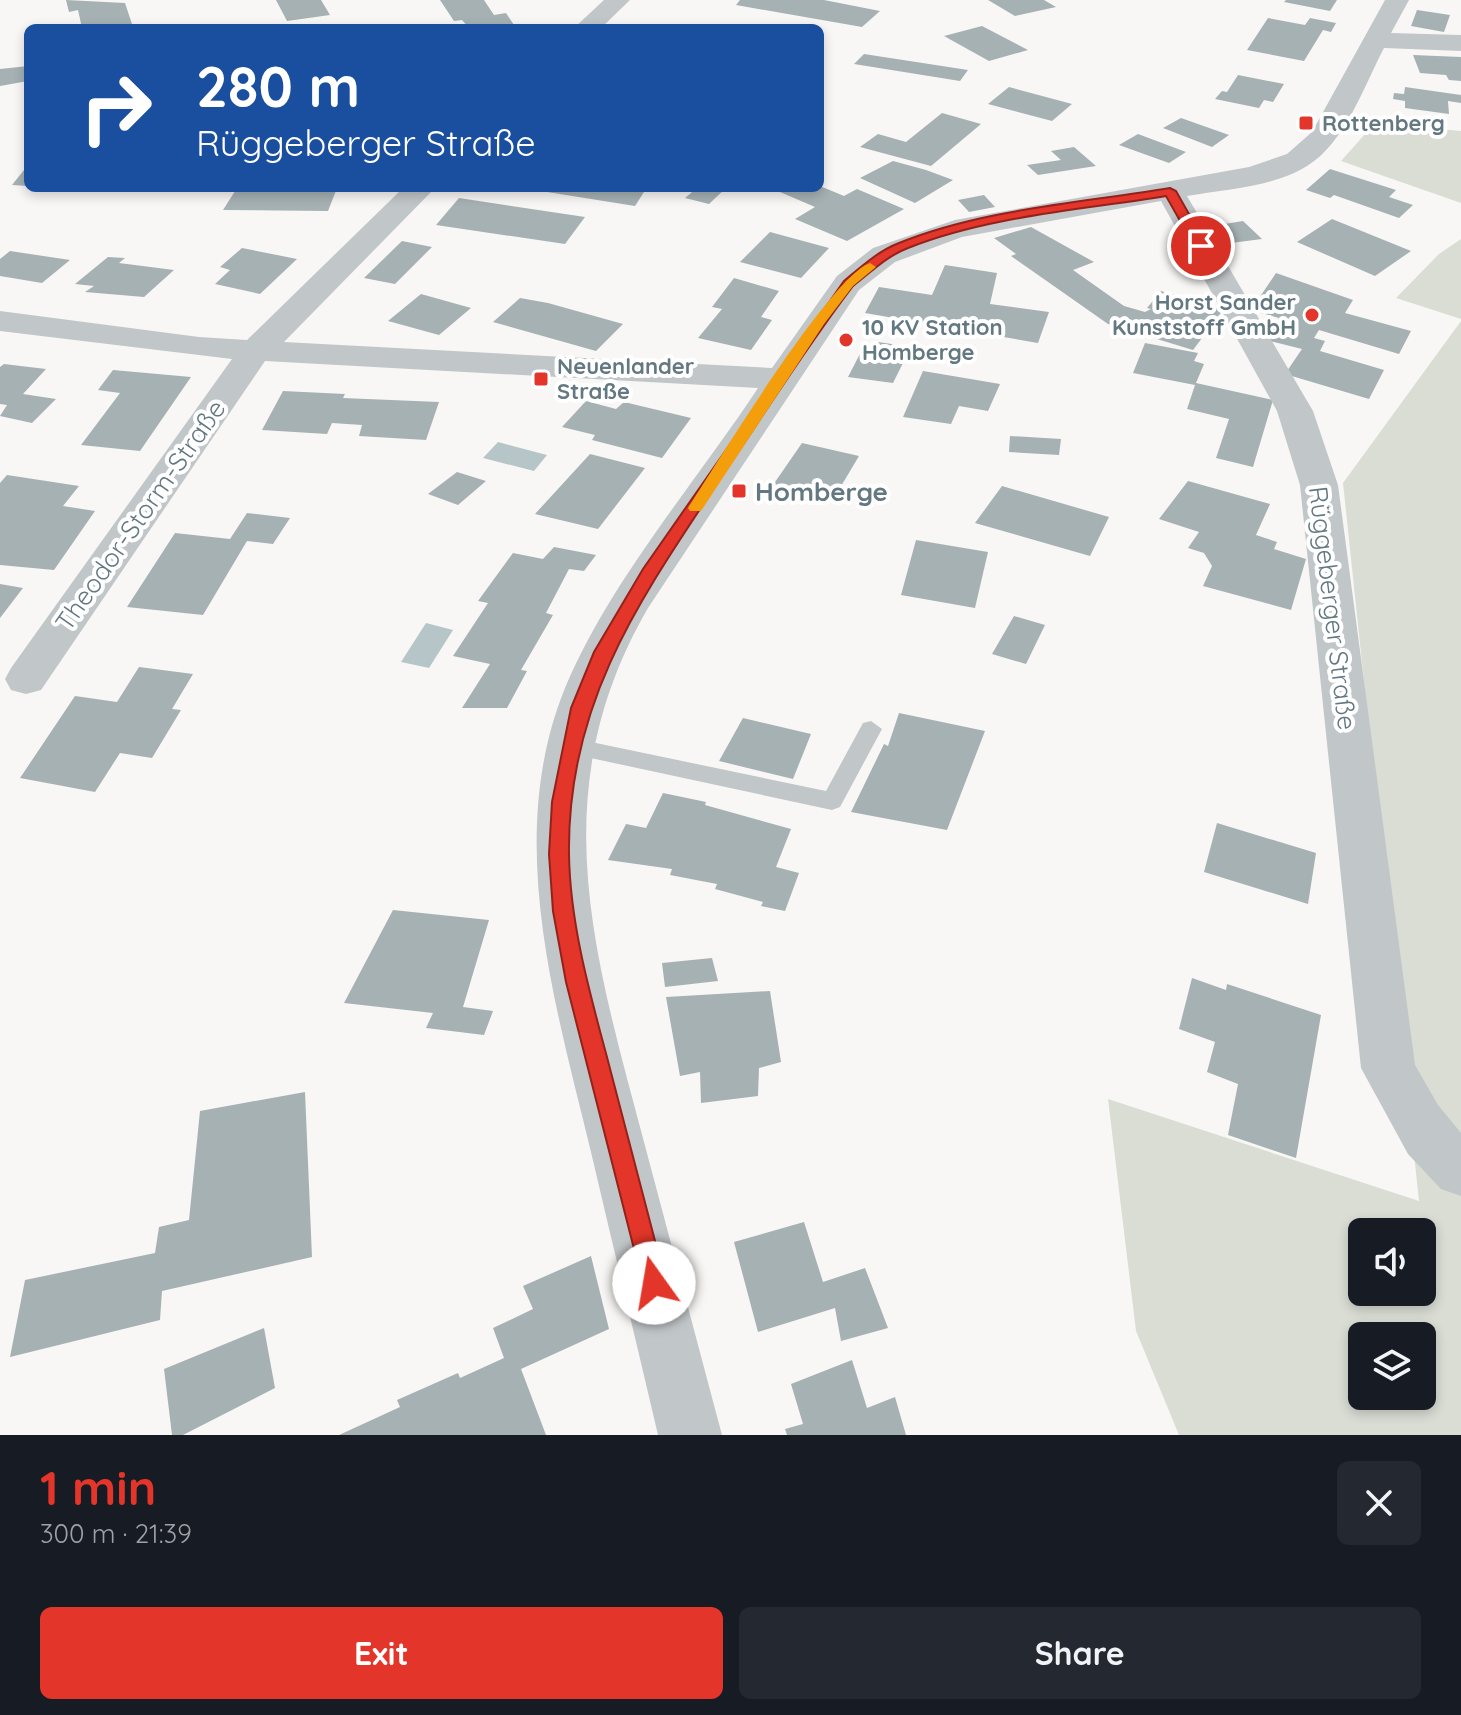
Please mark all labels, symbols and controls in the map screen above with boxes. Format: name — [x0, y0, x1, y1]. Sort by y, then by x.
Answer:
text: 280 m — [196, 51, 360, 121]
icon: right — [64, 56, 168, 160]
place label: Rottenberg — [1322, 109, 1445, 137]
marker: Rottenberg — [1297, 114, 1315, 132]
text: Rüggeberger Straße — [196, 120, 536, 165]
pin — [1167, 212, 1235, 280]
icon: arrive — [1179, 224, 1223, 268]
place label: Horst Sander Kunststoff GmbH — [1112, 288, 1296, 341]
marker: Horst Sander Kunststoff GmbH — [1303, 306, 1321, 324]
place label: 10 KV Station Homberge — [862, 313, 1003, 366]
marker: 10 KV Station Homberge — [837, 331, 855, 349]
place label: Neuenlander Straße — [557, 352, 695, 405]
marker: Neuenlander Straße — [532, 370, 550, 388]
street label: Theodor-Storm-Straße — [48, 393, 232, 637]
place label: Homberge — [755, 475, 888, 508]
marker: Homberge — [730, 482, 748, 500]
street label: Rüggeberger Straße — [1302, 484, 1364, 732]
map controls — [1348, 1218, 1436, 1410]
button: sound — [1348, 1218, 1436, 1306]
position arrow — [612, 1241, 696, 1325]
button: layers — [1348, 1322, 1436, 1410]
text: 1 min — [40, 1457, 156, 1517]
button: close — [1337, 1461, 1421, 1545]
text: 300 m · 21:39 — [40, 1517, 192, 1550]
button: Exit — [40, 1607, 723, 1699]
button: Share — [739, 1607, 1421, 1699]

